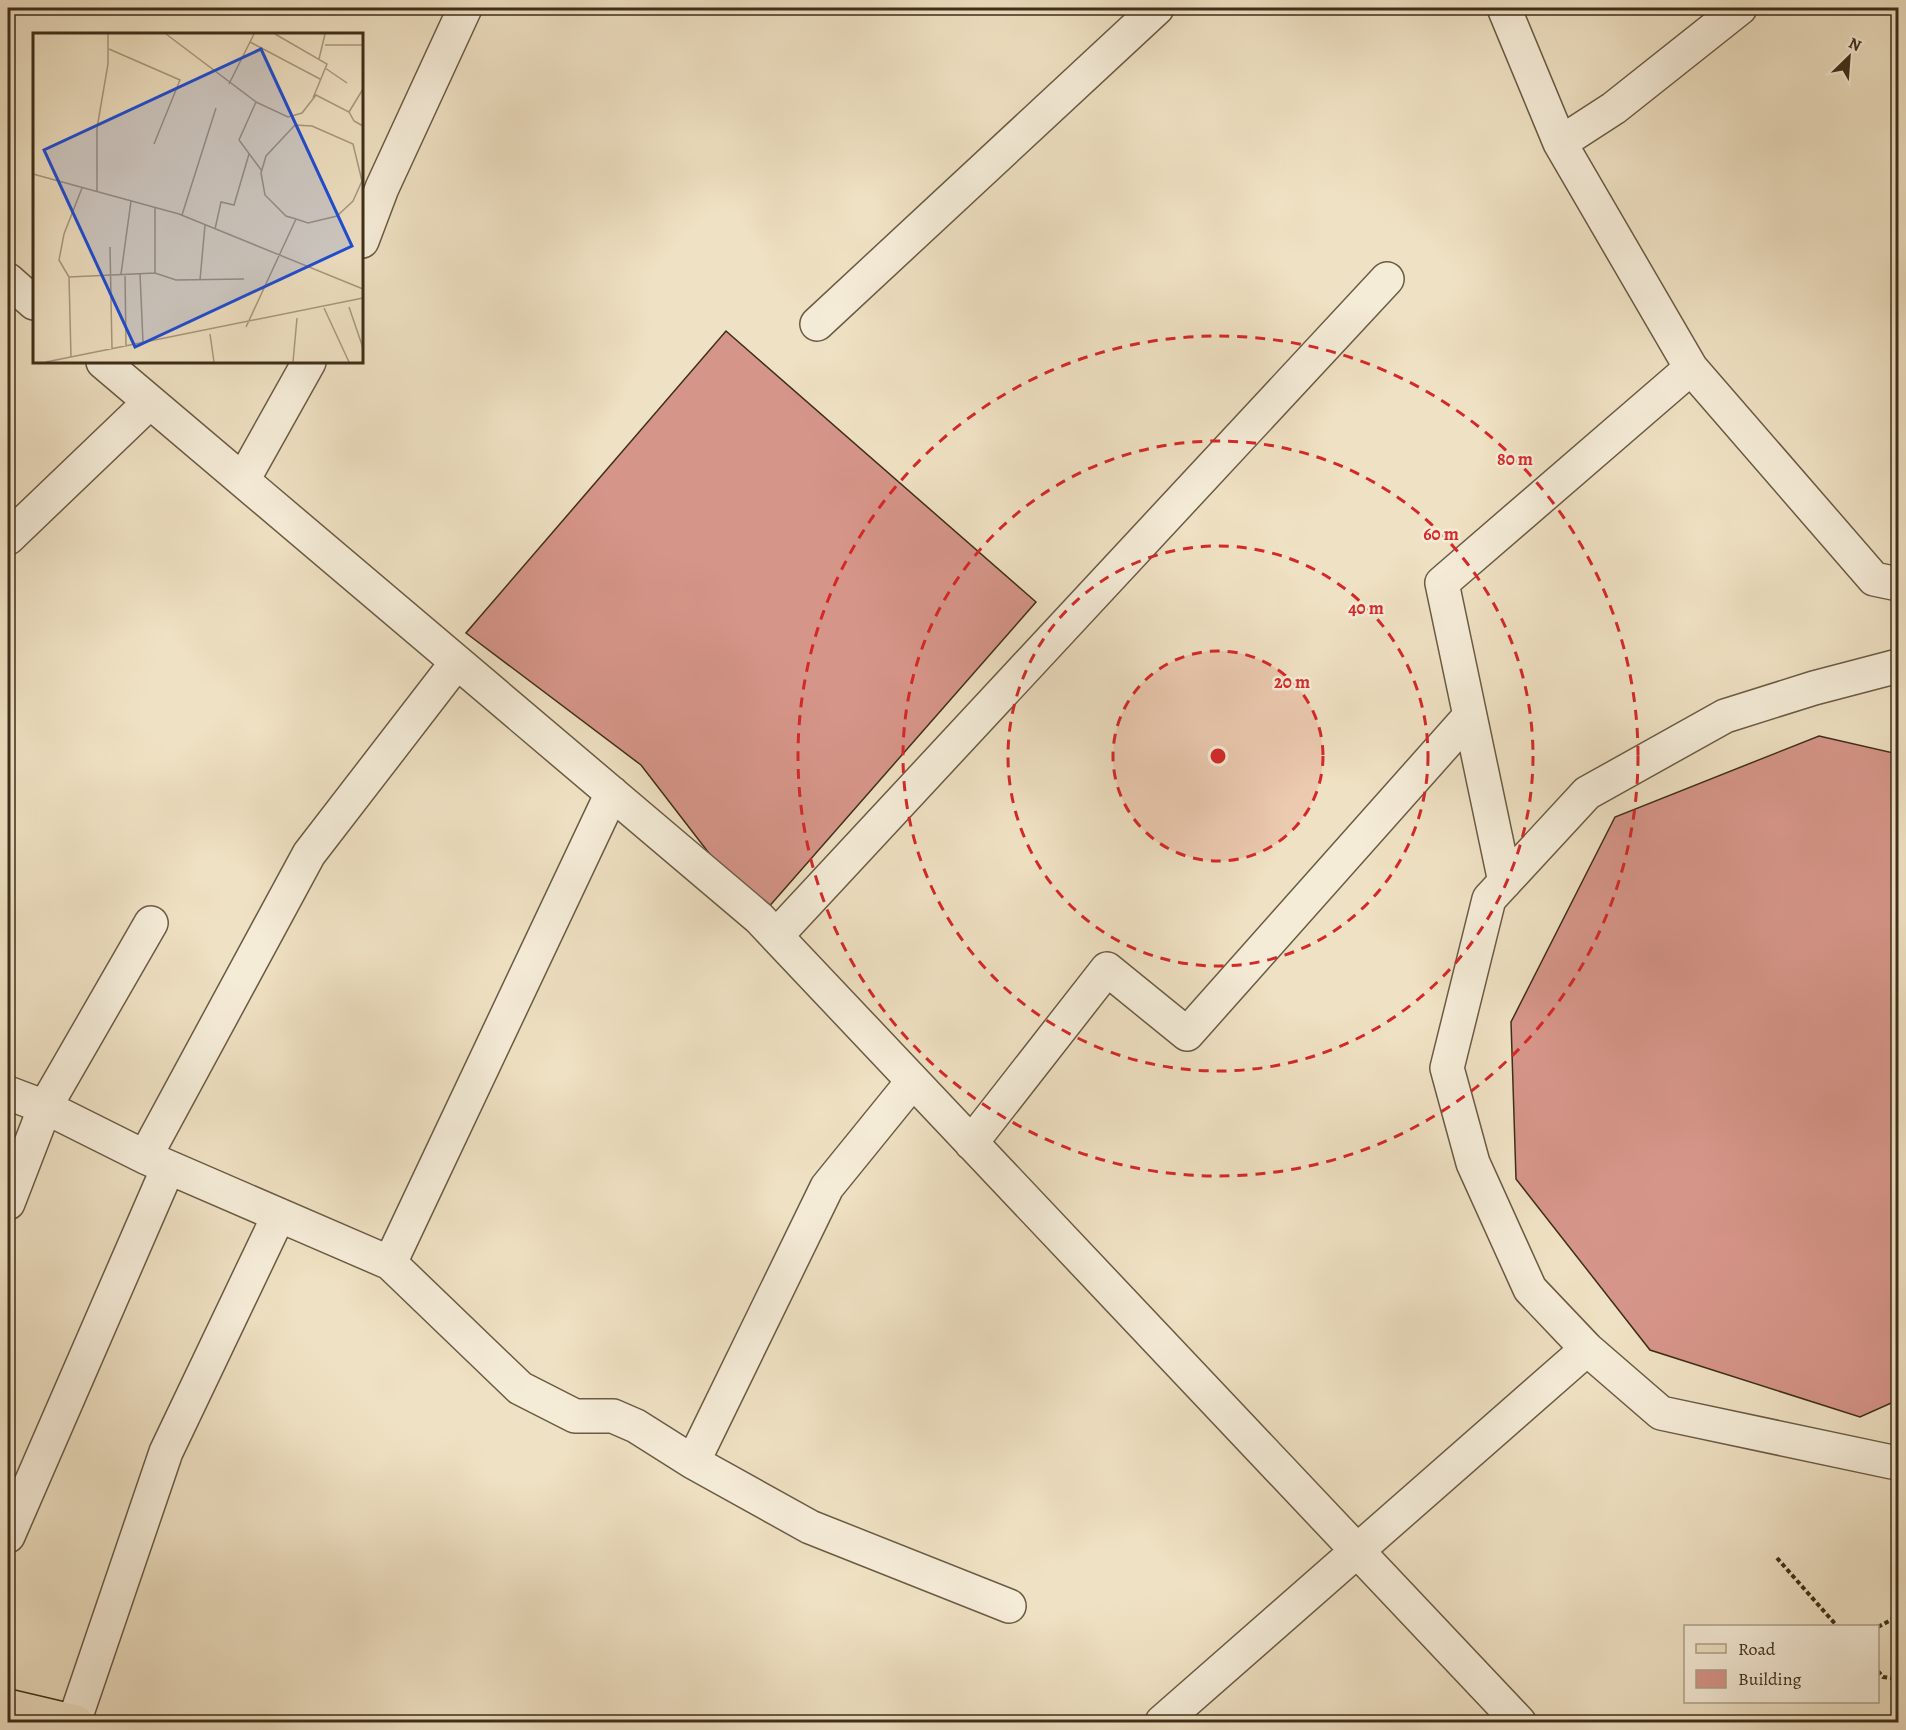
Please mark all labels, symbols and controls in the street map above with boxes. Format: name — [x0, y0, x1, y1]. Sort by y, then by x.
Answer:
north arrow — [1819, 27, 1879, 87]
text: N — [1845, 32, 1865, 57]
inset map — [33, 33, 363, 363]
text: 80 m — [1497, 447, 1533, 471]
text: 60 m — [1423, 522, 1459, 546]
text: 40 m — [1348, 596, 1384, 620]
text: 20 m — [1274, 670, 1310, 694]
centre of rings — [1208, 746, 1228, 766]
legend — [1684, 1625, 1879, 1703]
text: Road — [1738, 1637, 1776, 1661]
text: Building — [1738, 1667, 1802, 1691]

